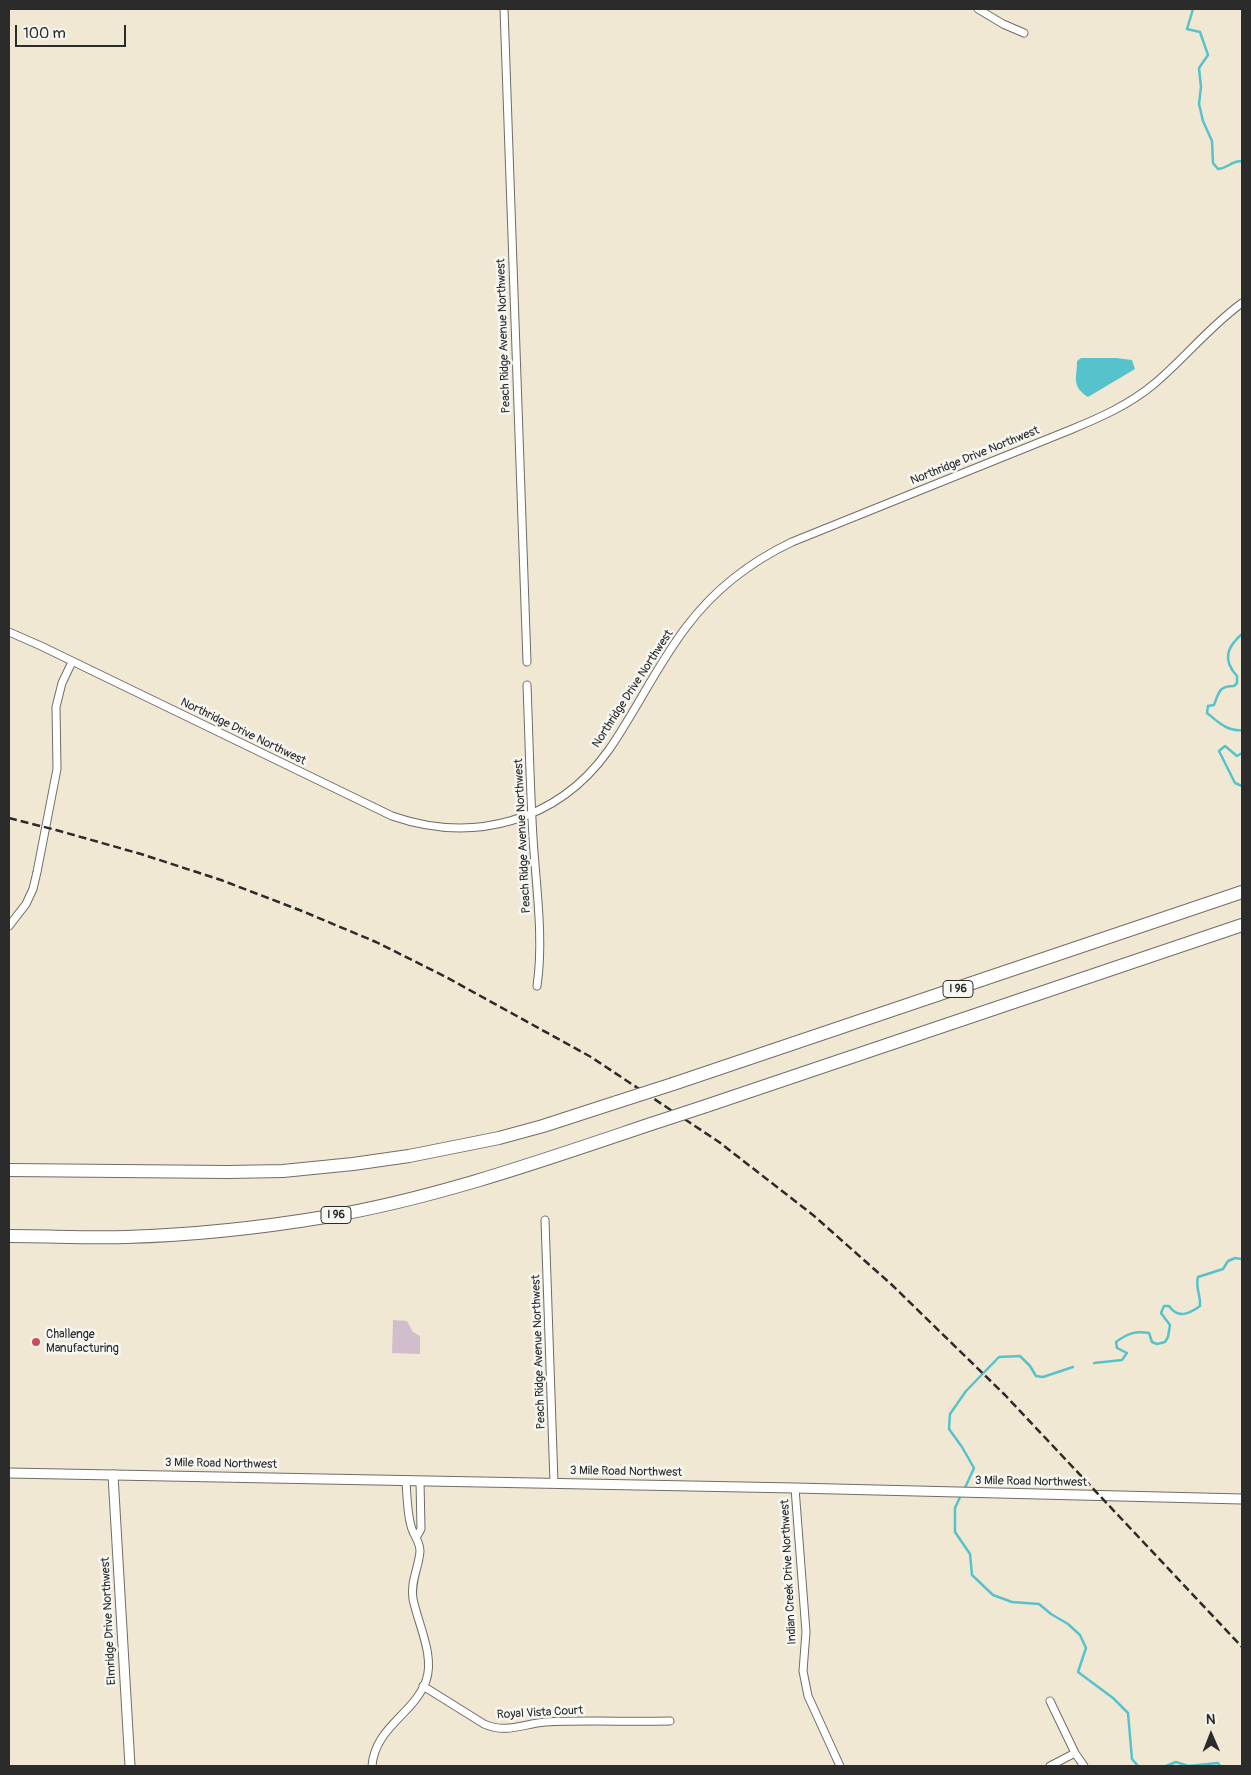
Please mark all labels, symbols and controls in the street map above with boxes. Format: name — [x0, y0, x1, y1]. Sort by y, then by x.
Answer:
scale bar — [18, 15, 129, 47]
text: 100 m — [23, 24, 66, 43]
street label: Peach Ridge Avenue Northwest — [494, 258, 514, 414]
street label: Northridge Drive Northwest — [908, 424, 1042, 488]
street label: Northridge Drive Northwest — [589, 627, 677, 751]
street label: Northridge Drive Northwest — [178, 695, 308, 769]
street label: Peach Ridge Avenue Northwest — [512, 758, 534, 914]
road number: I 96 — [943, 981, 973, 998]
road number: I 96 — [321, 1206, 351, 1224]
street label: Peach Ridge Avenue Northwest — [529, 1274, 549, 1430]
place label: Challenge Manufacturing — [46, 1328, 119, 1356]
marker: Challenge Manufacturing — [30, 1336, 42, 1348]
street label: 3 Mile Road Northwest — [165, 1456, 277, 1472]
street label: 3 Mile Road Northwest — [570, 1464, 682, 1480]
street label: 3 Mile Road Northwest — [975, 1474, 1087, 1490]
street label: Indian Creek Drive Northwest — [778, 1499, 800, 1645]
street label: Elmridge Drive Northwest — [98, 1557, 120, 1685]
street label: Royal Vista Court — [497, 1704, 583, 1722]
north arrow — [1186, 1710, 1236, 1760]
text: N — [1206, 1711, 1216, 1728]

